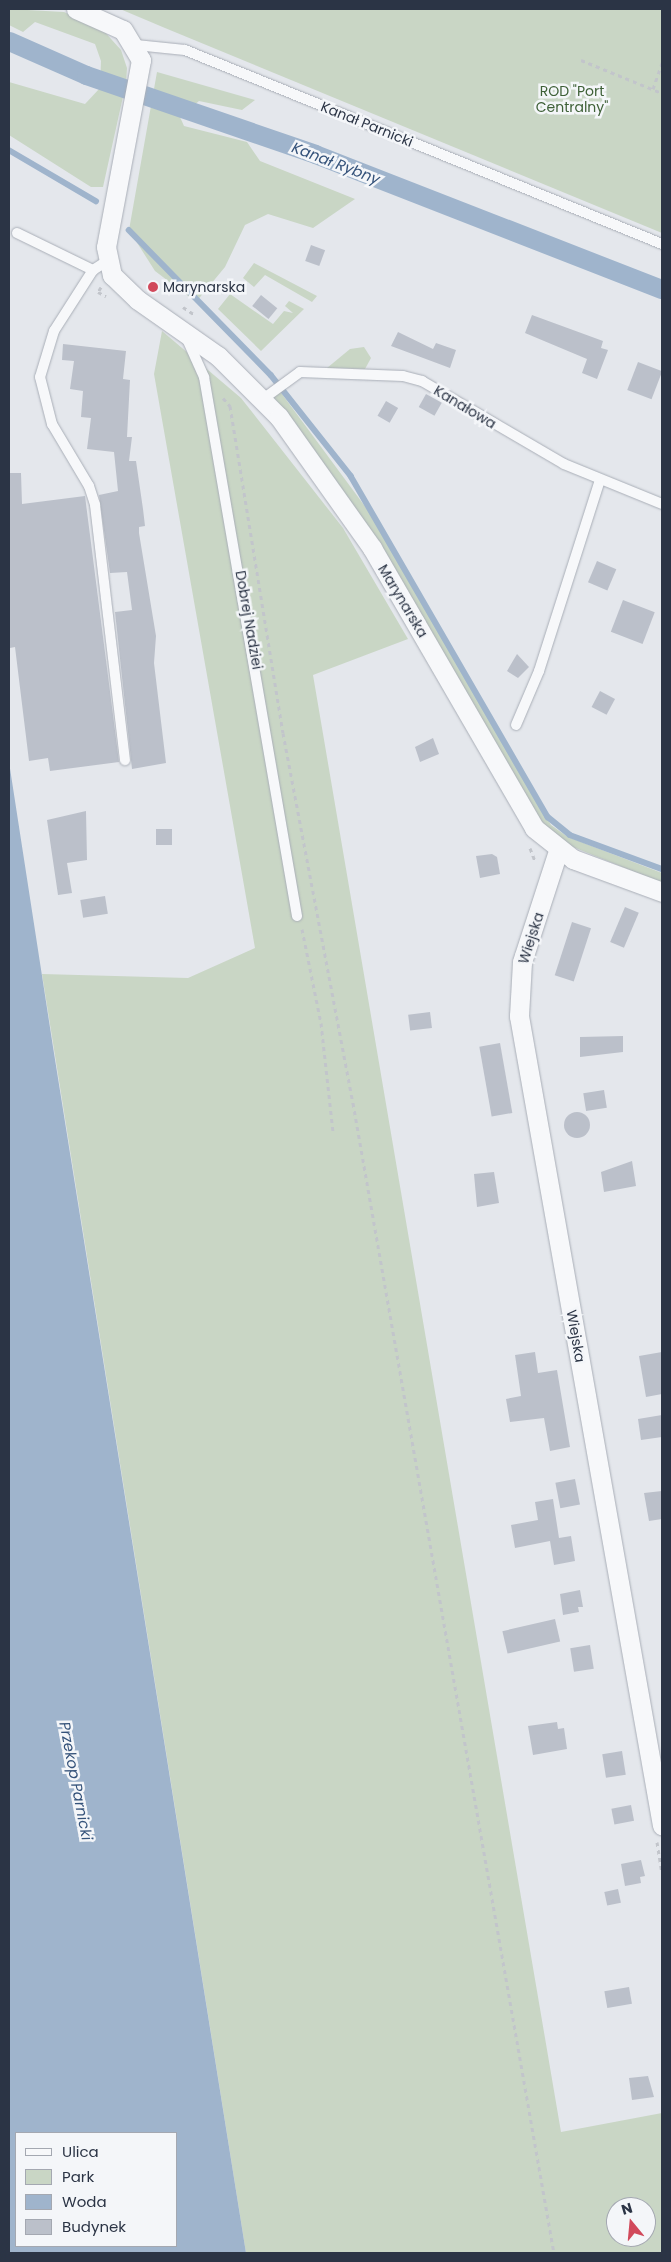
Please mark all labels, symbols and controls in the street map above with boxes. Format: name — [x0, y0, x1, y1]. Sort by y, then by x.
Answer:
park label: ROD "Port Centralny" — [536, 83, 608, 115]
street label: Kanał Parnicki — [318, 98, 416, 150]
water label: Kanał Rybny — [289, 138, 383, 188]
place label: Marynarska — [163, 279, 245, 295]
marker: Marynarska — [147, 281, 159, 293]
street label: Kanałowa — [431, 382, 499, 432]
street label: Marynarska — [375, 561, 431, 641]
street label: Dobrej Nadziei — [232, 569, 266, 671]
street label: Wiejska — [515, 910, 547, 966]
street label: Wiejska — [563, 1308, 589, 1364]
water label: Przekop Parnicki — [56, 1720, 96, 1842]
legend — [15, 2132, 178, 2247]
text: Ulica — [62, 2141, 99, 2162]
text: Park — [62, 2166, 94, 2187]
text: Woda — [62, 2191, 107, 2212]
north arrow — [606, 2197, 656, 2247]
text: N — [619, 2198, 635, 2220]
text: Budynek — [62, 2216, 126, 2237]

